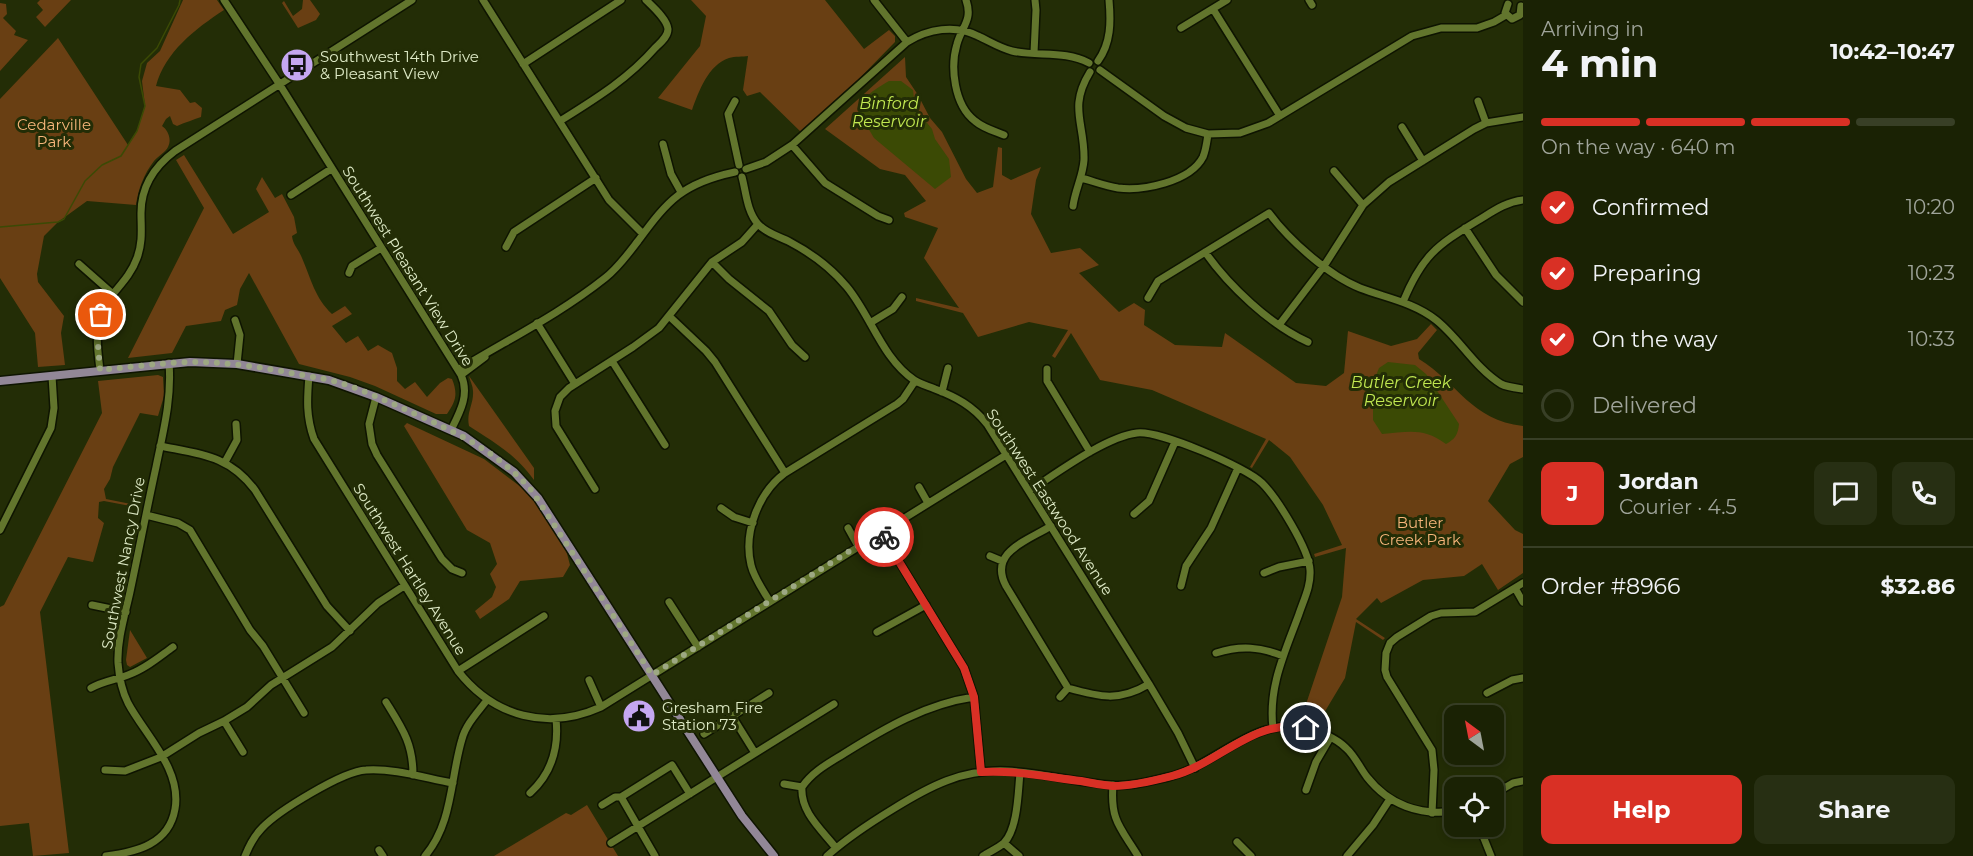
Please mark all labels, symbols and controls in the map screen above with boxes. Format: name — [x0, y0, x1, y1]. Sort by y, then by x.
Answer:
text: Arriving in — [1541, 17, 1644, 41]
text: 10:42–10:47 — [1830, 38, 1955, 65]
text: 4 min — [1541, 39, 1659, 87]
bus stop icon: Southwest 14th Drive & Pleasant View — [279, 47, 315, 83]
place label: Southwest 14th Drive & Pleasant View — [320, 47, 479, 83]
water label: Binford Reservoir — [852, 94, 927, 131]
park label: Cedarville Park — [17, 115, 91, 151]
text: On the way · 640 m — [1541, 135, 1736, 159]
street label: Southwest Pleasant View Drive — [338, 162, 478, 370]
icon: check — [1541, 191, 1574, 224]
text: Confirmed — [1592, 194, 1709, 221]
text: 10:20 — [1906, 195, 1955, 219]
icon: check — [1541, 257, 1574, 290]
text: Preparing — [1592, 260, 1701, 287]
text: 10:23 — [1908, 261, 1955, 285]
pin — [75, 289, 126, 340]
icon: bag — [84, 298, 117, 331]
icon: check — [1541, 323, 1574, 356]
text: On the way — [1592, 326, 1717, 353]
text: 10:33 — [1908, 327, 1955, 351]
water label: Butler Creek Reservoir — [1351, 373, 1453, 410]
text: Delivered — [1592, 392, 1697, 419]
street label: Southwest Eastwood Avenue — [982, 405, 1118, 599]
button: chat — [1814, 462, 1877, 525]
button: phone — [1892, 462, 1955, 525]
text: Jordan — [1619, 468, 1699, 495]
street label: Southwest Nancy Drive — [97, 475, 149, 651]
street label: Southwest Hartley Avenue — [349, 479, 471, 659]
text: J — [1567, 480, 1578, 507]
text: Courier · 4.5 — [1619, 495, 1737, 519]
courier — [854, 507, 914, 567]
park label: Butler Creek Park — [1379, 513, 1461, 549]
icon: bike — [868, 521, 901, 554]
text: Order #8966 — [1541, 573, 1680, 600]
text: $32.86 — [1880, 573, 1955, 600]
public building icon: Gresham Fire Station 73 — [621, 698, 657, 734]
place label: Gresham Fire Station 73 — [662, 698, 763, 734]
pin — [1280, 702, 1331, 753]
north arrow — [1444, 705, 1504, 765]
map controls — [1444, 705, 1504, 837]
icon: home — [1289, 711, 1322, 744]
button: Help — [1541, 775, 1742, 844]
button: Share — [1754, 775, 1955, 844]
button: locate — [1444, 777, 1504, 837]

